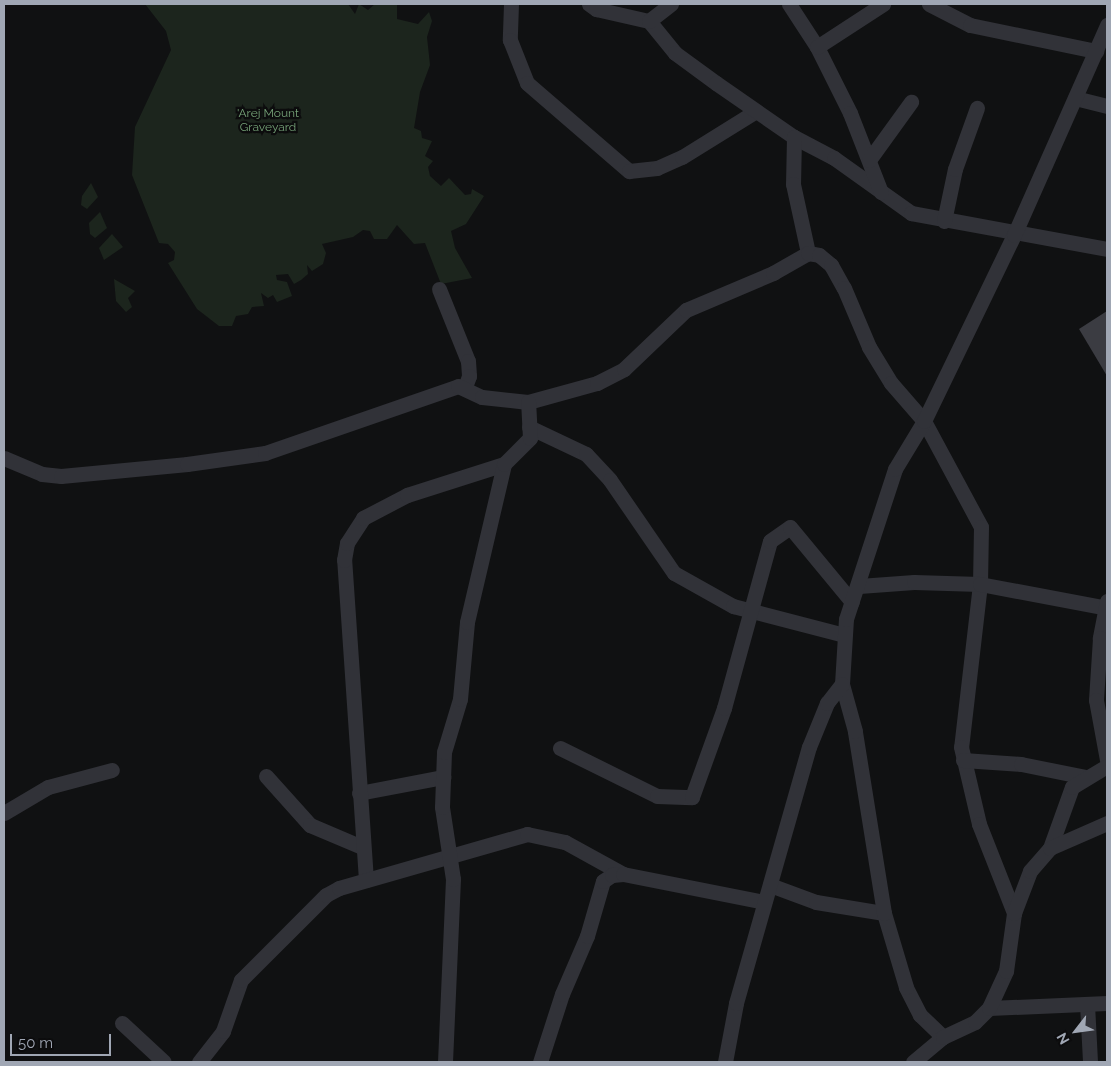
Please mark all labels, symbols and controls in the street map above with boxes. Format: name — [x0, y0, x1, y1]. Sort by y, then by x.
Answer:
park label: 'Arej Mount Graveyard — [237, 107, 299, 135]
north arrow — [1051, 1006, 1101, 1056]
scale bar — [12, 1024, 114, 1056]
text: N — [1053, 1030, 1073, 1047]
text: 50 m — [18, 1034, 53, 1052]

